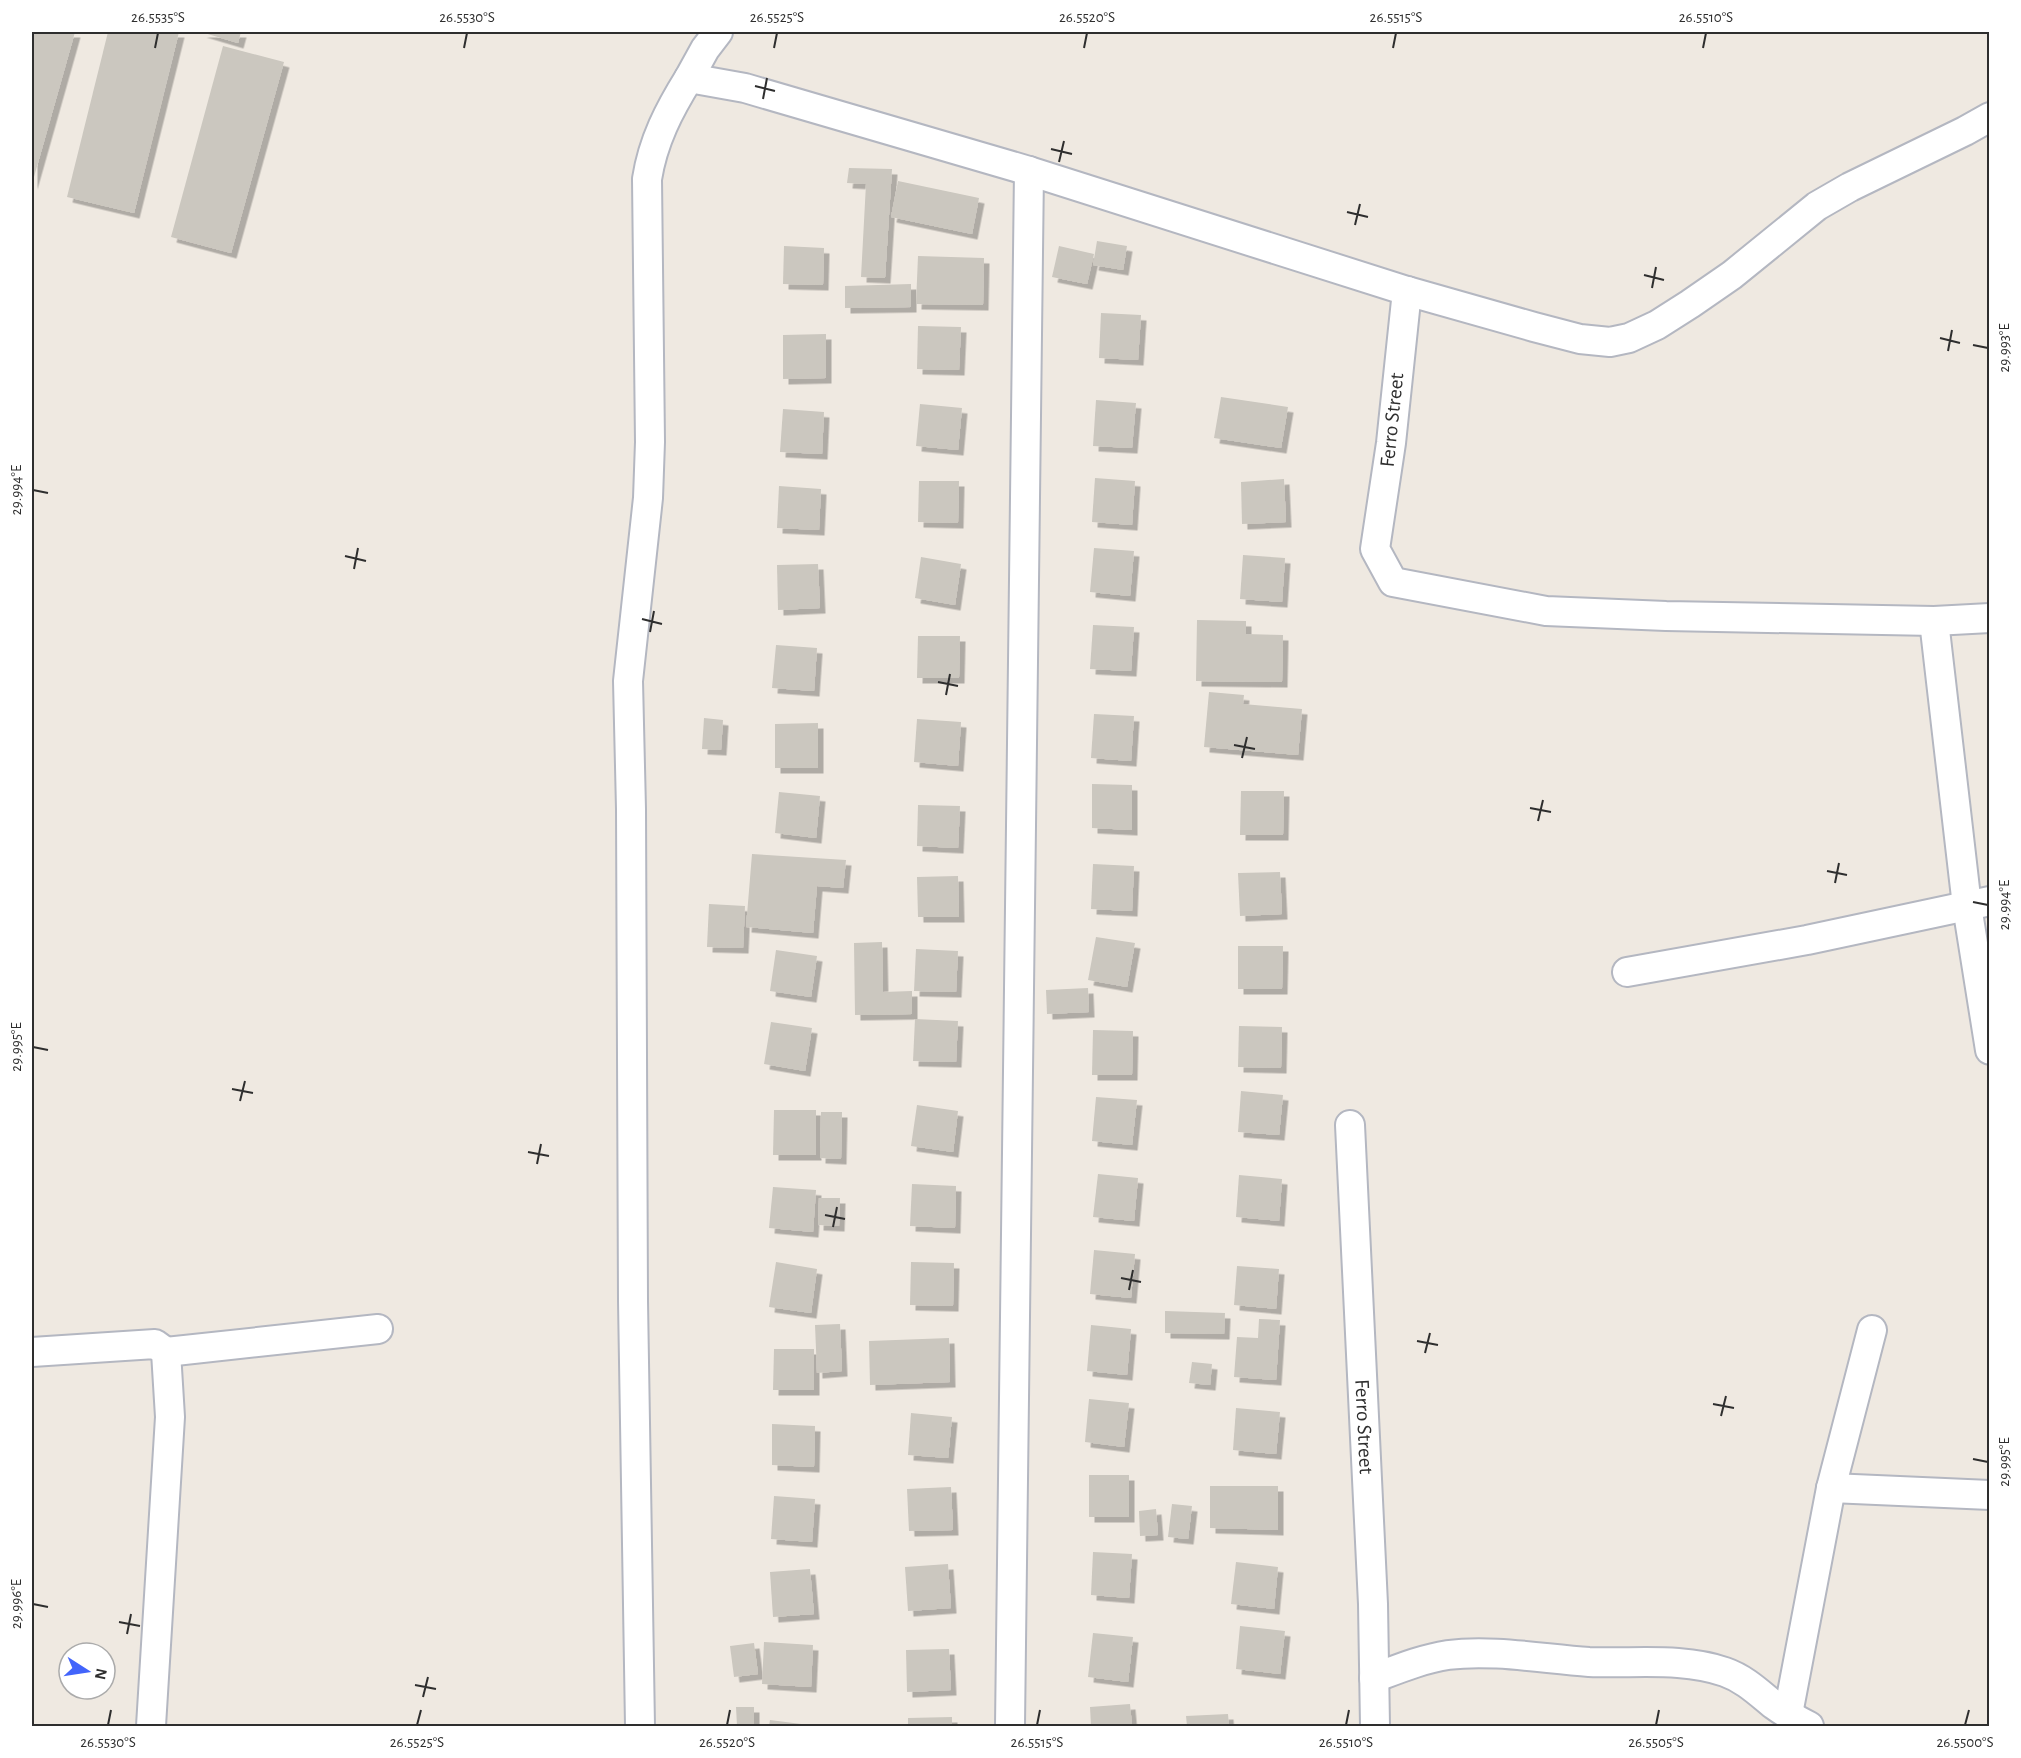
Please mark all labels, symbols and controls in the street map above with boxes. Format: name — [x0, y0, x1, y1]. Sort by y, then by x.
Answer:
text: 26.5535°S — [131, 10, 185, 25]
text: 26.5530°S — [439, 10, 495, 25]
text: 26.5525°S — [750, 10, 804, 25]
text: 26.5520°S — [1059, 10, 1115, 25]
text: 26.5515°S — [1370, 10, 1422, 25]
text: 26.5510°S — [1679, 10, 1733, 25]
text: 29.993°E — [1997, 323, 2012, 373]
street label: Ferro Street — [1377, 371, 1407, 468]
text: 29.994°E — [9, 465, 24, 515]
text: 29.994°E — [1997, 880, 2012, 930]
text: 29.995°E — [9, 1022, 24, 1072]
street label: Ferro Street — [1352, 1379, 1377, 1475]
text: 29.995°E — [1997, 1437, 2012, 1487]
text: 29.996°E — [9, 1579, 24, 1629]
north arrow — [57, 1641, 117, 1701]
text: N — [92, 1667, 110, 1681]
text: 26.5530°S — [80, 1735, 136, 1750]
text: 26.5525°S — [390, 1735, 444, 1750]
text: 26.5520°S — [699, 1735, 755, 1750]
text: 26.5515°S — [1011, 1735, 1063, 1750]
text: 26.5510°S — [1319, 1735, 1373, 1750]
text: 26.5505°S — [1628, 1735, 1684, 1750]
text: 26.5500°S — [1936, 1735, 1994, 1750]

